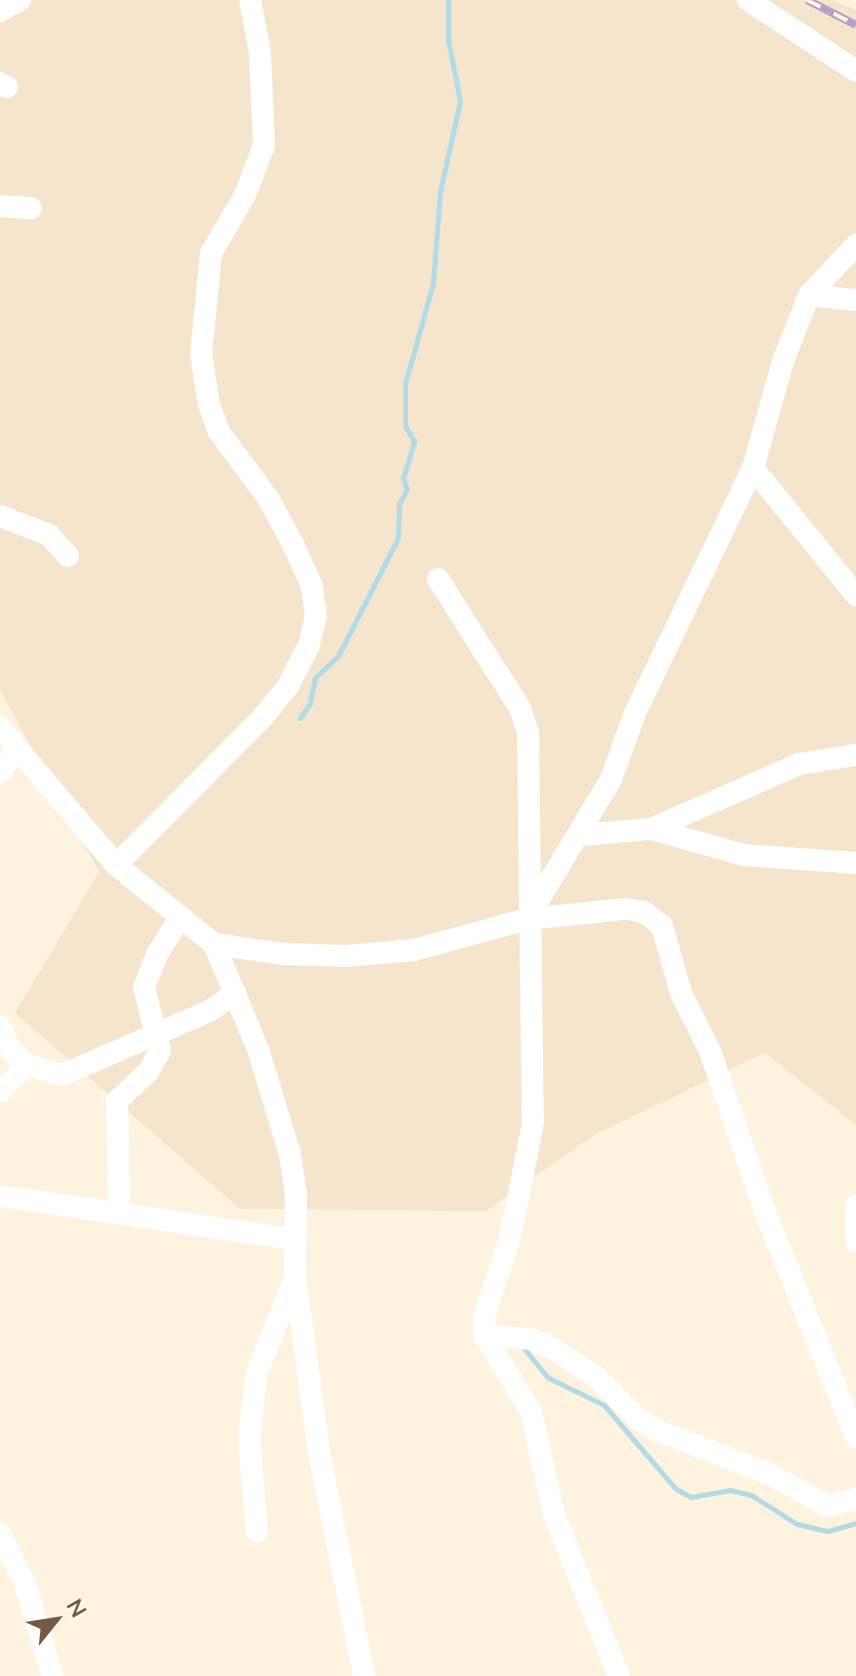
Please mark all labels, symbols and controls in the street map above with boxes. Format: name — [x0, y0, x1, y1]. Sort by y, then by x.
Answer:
north arrow — [16, 1580, 96, 1660]
text: N — [61, 1594, 93, 1622]

